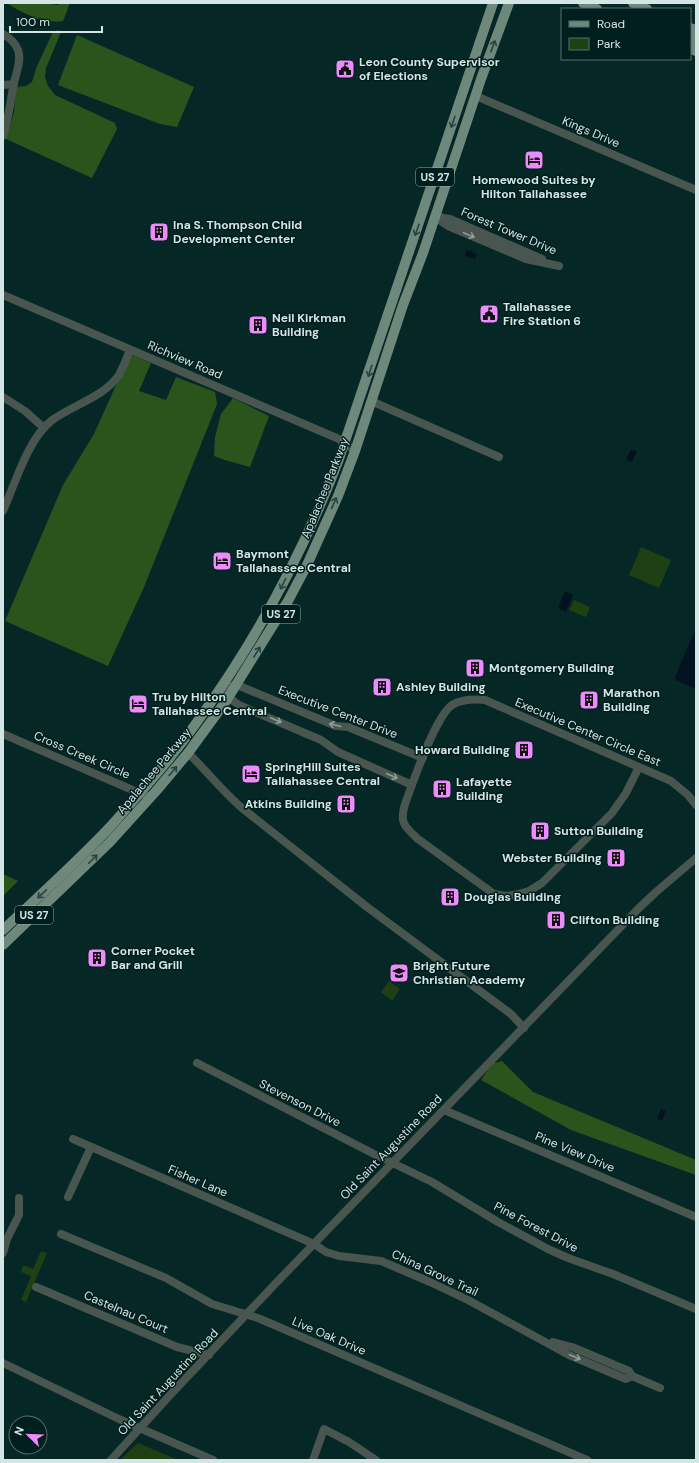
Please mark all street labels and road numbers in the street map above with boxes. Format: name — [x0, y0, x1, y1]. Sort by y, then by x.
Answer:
street label: Kings Drive — [560, 113, 622, 151]
road number: US 27 — [416, 168, 454, 186]
street label: Forest Tower Drive — [459, 204, 559, 258]
street label: Richview Road — [145, 337, 225, 383]
street label: Apalachee Parkway — [297, 435, 353, 541]
road number: US 27 — [262, 605, 300, 623]
street label: Executive Center Drive — [276, 682, 400, 742]
street label: Executive Center Circle East — [513, 694, 664, 770]
street label: Apalachee Parkway — [113, 724, 195, 817]
street label: Cross Creek Circle — [32, 728, 133, 783]
road number: US 27 — [15, 906, 53, 924]
street label: Stevenson Drive — [257, 1076, 344, 1131]
street label: Old Saint Augustine Road — [337, 1091, 445, 1203]
street label: Pine View Drive — [533, 1128, 617, 1176]
street label: Fisher Lane — [166, 1161, 230, 1201]
street label: Pine Forest Drive — [491, 1198, 581, 1256]
street label: China Grove Trail — [389, 1246, 481, 1300]
street label: Castelnau Court — [81, 1287, 171, 1337]
street label: Live Oak Drive — [290, 1313, 369, 1359]
street label: Old Saint Augustine Road — [114, 1325, 222, 1439]

